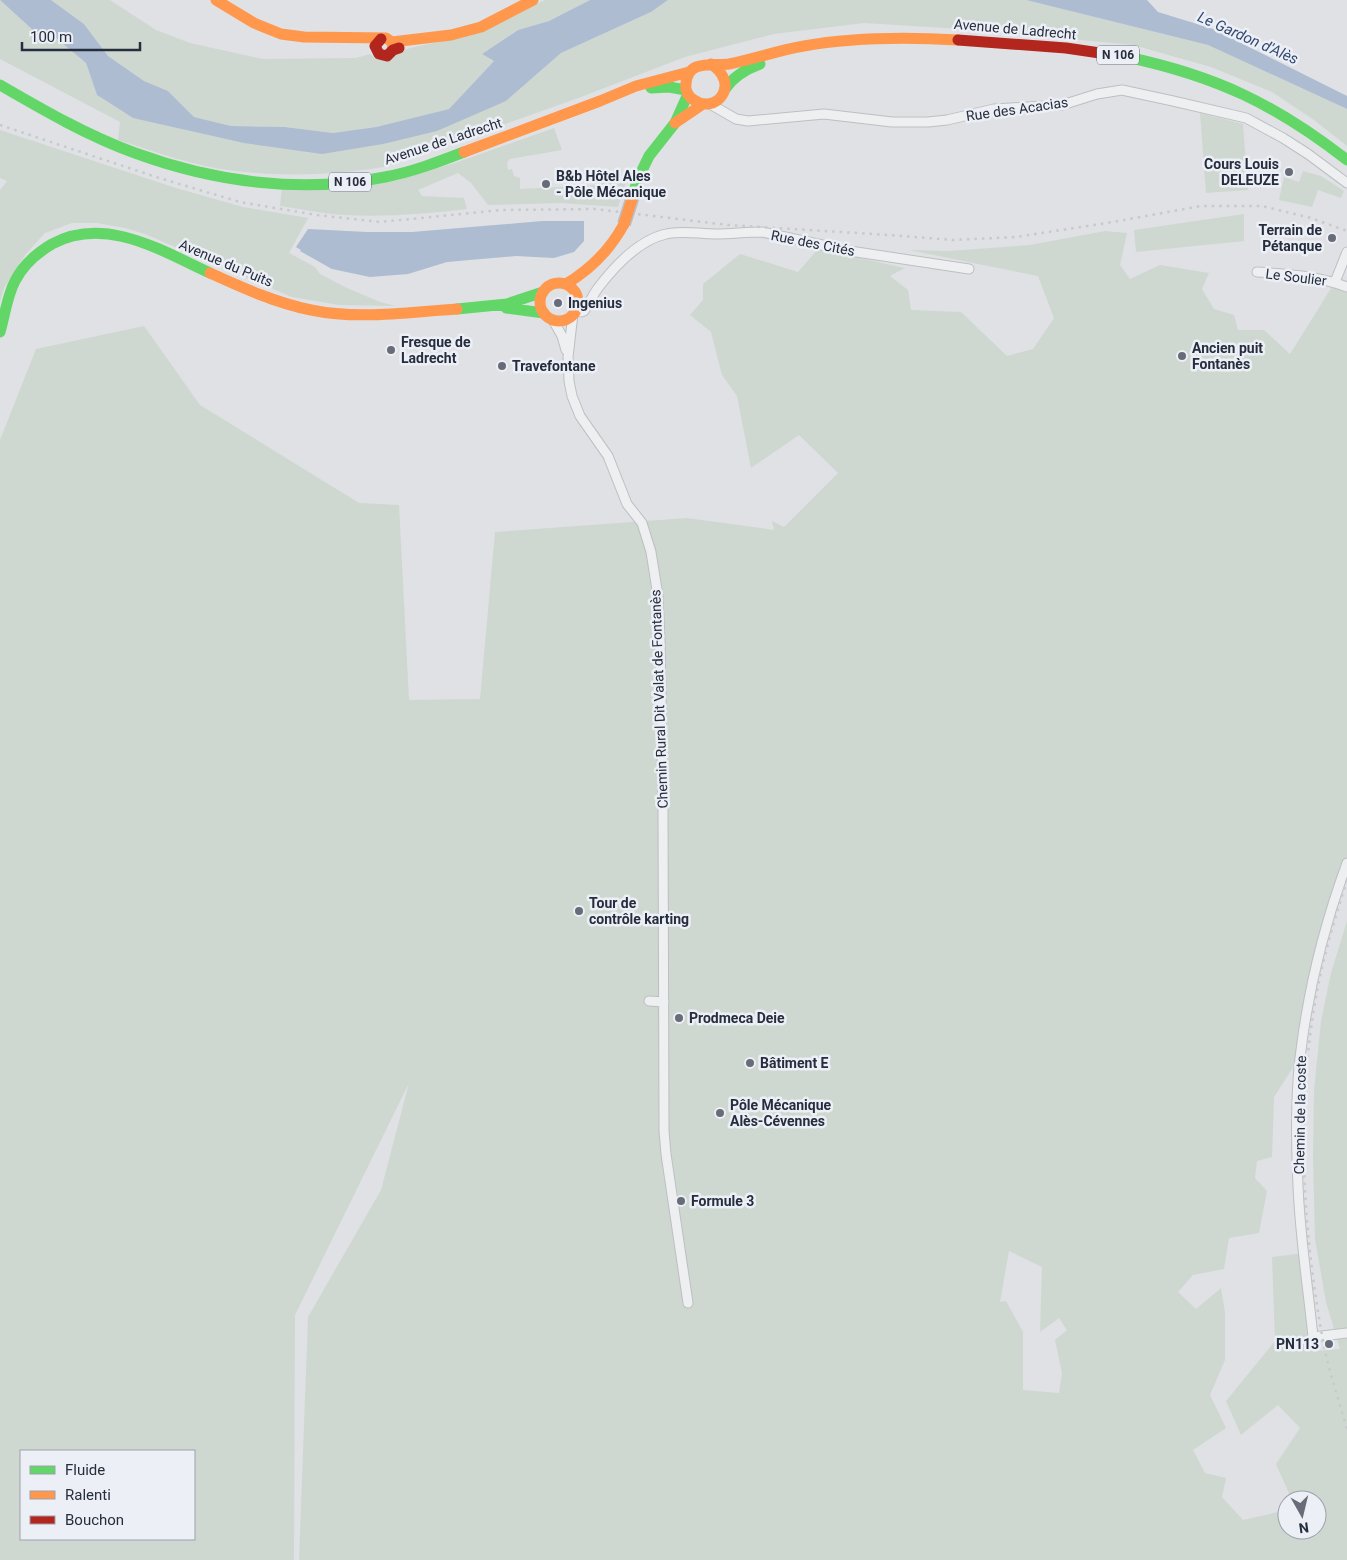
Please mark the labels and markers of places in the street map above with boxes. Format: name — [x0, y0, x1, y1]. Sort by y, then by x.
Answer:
place label: Cours Louis DELEUZE — [1204, 156, 1279, 188]
marker: Cours Louis DELEUZE — [1283, 166, 1295, 178]
place label: B&b Hôtel Ales - Pôle Mécanique — [556, 168, 666, 200]
marker: B&b Hôtel Ales - Pôle Mécanique — [540, 178, 552, 190]
place label: Terrain de Pétanque — [1258, 222, 1322, 254]
marker: Terrain de Pétanque — [1326, 232, 1338, 244]
place label: Ingenius — [568, 295, 622, 311]
marker: Ingenius — [552, 297, 564, 309]
place label: Fresque de Ladrecht — [401, 334, 471, 366]
place label: Ancien puit Fontanès — [1192, 340, 1263, 372]
marker: Fresque de Ladrecht — [385, 344, 397, 356]
marker: Ancien puit Fontanès — [1176, 350, 1188, 362]
place label: Travefontane — [512, 358, 596, 374]
marker: Travefontane — [496, 360, 508, 372]
place label: Tour de contrôle karting — [589, 895, 689, 927]
marker: Tour de contrôle karting — [573, 905, 585, 917]
place label: Prodmeca Deie — [689, 1010, 785, 1026]
marker: Prodmeca Deie — [673, 1012, 685, 1024]
place label: Bâtiment E — [760, 1055, 829, 1071]
marker: Bâtiment E — [744, 1057, 756, 1069]
place label: Pôle Mécanique Alès-Cévennes — [730, 1097, 831, 1129]
marker: Pôle Mécanique Alès-Cévennes — [714, 1107, 726, 1119]
place label: Formule 3 — [691, 1193, 754, 1209]
marker: Formule 3 — [675, 1195, 687, 1207]
place label: PN113 — [1276, 1336, 1319, 1352]
marker: PN113 — [1323, 1338, 1335, 1350]

